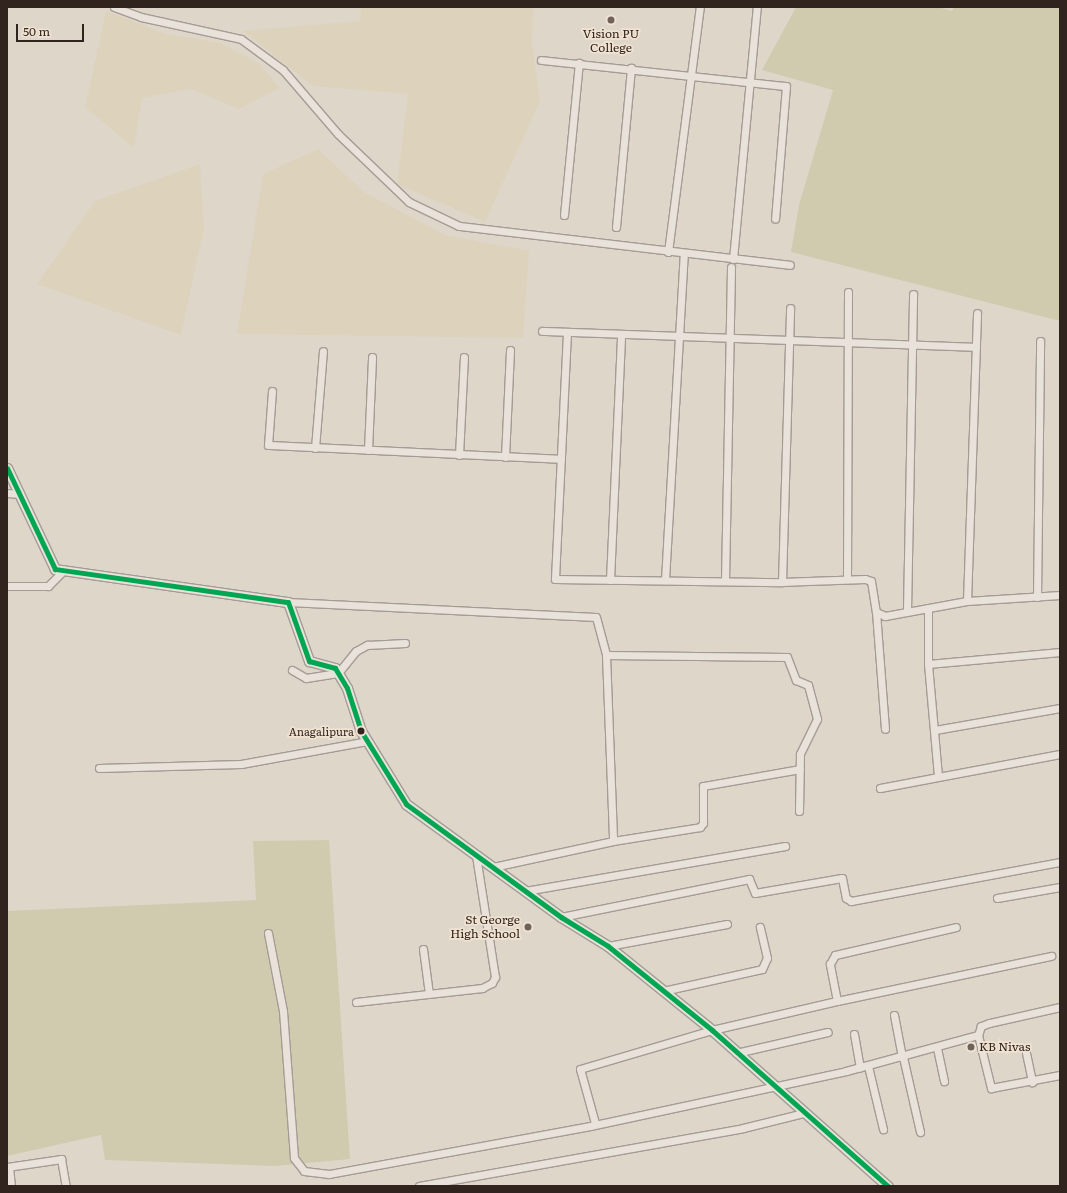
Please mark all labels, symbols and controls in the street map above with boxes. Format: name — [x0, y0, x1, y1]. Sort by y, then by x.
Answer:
marker: Vision PU College — [606, 15, 616, 25]
scale bar — [18, 16, 86, 42]
text: 50 m — [23, 22, 50, 40]
place label: Vision PU College — [583, 27, 639, 55]
place label: Anagalipura — [289, 724, 354, 738]
marker: Anagalipura — [356, 726, 366, 736]
place label: St George High School — [450, 913, 520, 941]
marker: St George High School — [523, 922, 533, 932]
place label: KB Nivas — [979, 1040, 1030, 1054]
marker: KB Nivas — [966, 1042, 976, 1052]

